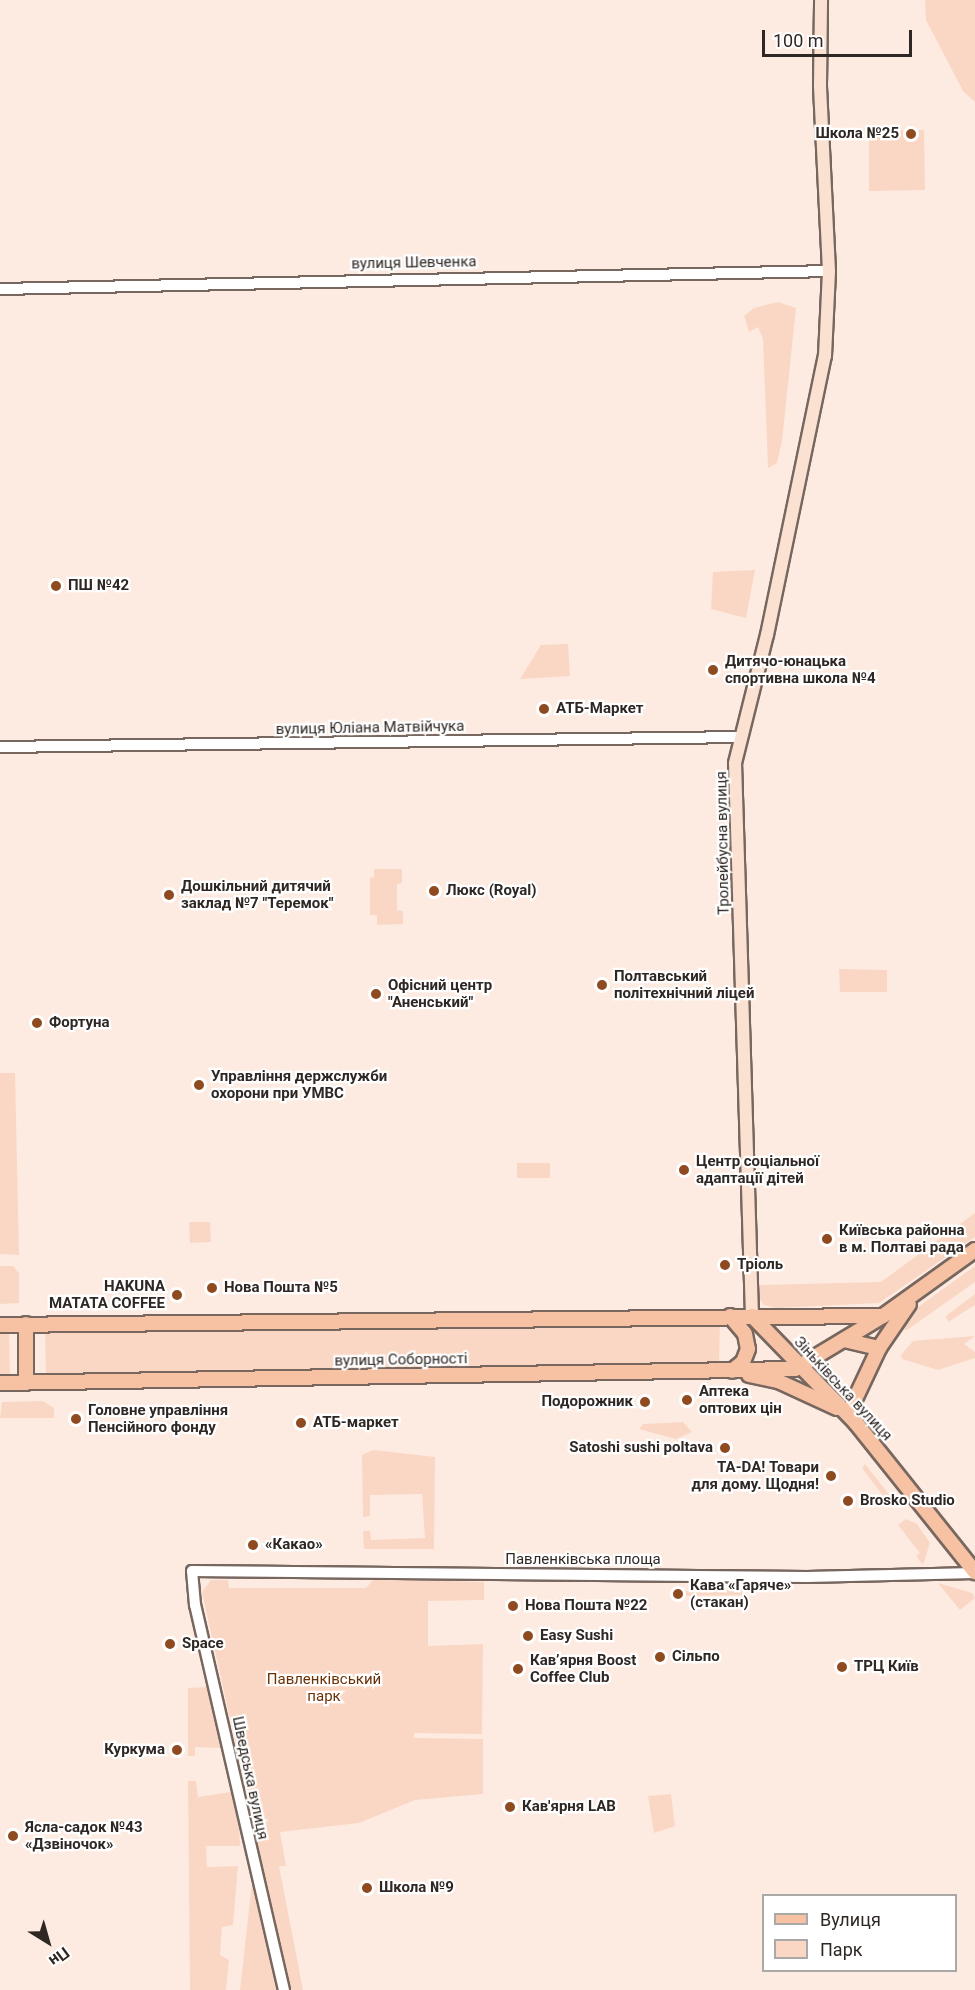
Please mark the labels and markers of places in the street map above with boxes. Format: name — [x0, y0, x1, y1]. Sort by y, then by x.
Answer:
place label: Школа №25 — [815, 125, 899, 143]
marker: Школа №25 — [904, 127, 918, 141]
place label: ПШ №42 — [68, 577, 129, 595]
marker: ПШ №42 — [49, 579, 63, 593]
place label: Дитячо-юнацька спортивна школа №4 — [725, 652, 876, 687]
marker: Дитячо-юнацька спортивна школа №4 — [706, 663, 720, 677]
place label: АТБ-Маркет — [556, 700, 643, 718]
marker: АТБ-Маркет — [537, 702, 551, 716]
place label: Дошкільний дитячий заклад №7 "Теремок" — [181, 877, 334, 912]
place label: Люкс (Royal) — [446, 882, 537, 900]
marker: Люкс (Royal) — [427, 884, 441, 898]
marker: Дошкільний дитячий заклад №7 "Теремок" — [162, 888, 176, 902]
place label: Полтавський політехнічний ліцей — [614, 967, 754, 1002]
place label: Офісний центр "Аненський" — [388, 976, 492, 1011]
marker: Полтавський політехнічний ліцей — [595, 978, 609, 992]
marker: Офісний центр "Аненський" — [369, 987, 383, 1001]
place label: Фортуна — [49, 1014, 110, 1032]
marker: Фортуна — [30, 1016, 44, 1030]
place label: Управління держслужби охорони при УМВС — [211, 1067, 387, 1102]
marker: Управління держслужби охорони при УМВС — [192, 1078, 206, 1092]
place label: Центр соціальної адаптації дітей — [696, 1152, 819, 1187]
marker: Центр соціальної адаптації дітей — [677, 1163, 691, 1177]
place label: Київська районна в м. Полтаві рада — [839, 1221, 965, 1256]
marker: Київська районна в м. Полтаві рада — [820, 1232, 834, 1246]
place label: Тріоль — [737, 1256, 783, 1274]
marker: Тріоль — [718, 1258, 732, 1272]
place label: HAKUNA MATATA COFFEE — [49, 1277, 165, 1312]
place label: Нова Пошта №5 — [224, 1279, 338, 1297]
marker: Нова Пошта №5 — [205, 1281, 219, 1295]
marker: HAKUNA MATATA COFFEE — [170, 1288, 184, 1302]
place label: Аптека оптових цін — [699, 1382, 782, 1417]
place label: Подорожник — [541, 1393, 633, 1411]
marker: Аптека оптових цін — [680, 1393, 694, 1407]
marker: Подорожник — [638, 1395, 652, 1409]
place label: Головне управління Пенсійного фонду — [88, 1401, 228, 1436]
marker: Головне управління Пенсійного фонду — [69, 1412, 83, 1426]
place label: АТБ-маркет — [313, 1414, 399, 1432]
marker: АТБ-маркет — [294, 1416, 308, 1430]
place label: Satoshi sushi poltava — [569, 1439, 713, 1457]
marker: Satoshi sushi poltava — [718, 1441, 732, 1455]
place label: TA-DA! Товари для дому. Щодня! — [691, 1458, 819, 1493]
marker: TA-DA! Товари для дому. Щодня! — [824, 1469, 838, 1483]
place label: Brosko Studio — [860, 1492, 955, 1510]
marker: Brosko Studio — [841, 1494, 855, 1508]
place label: «Какао» — [265, 1536, 323, 1554]
marker: «Какао» — [246, 1538, 260, 1552]
place label: Кава «Гаряче» (стакан) — [690, 1576, 791, 1611]
marker: Кава «Гаряче» (стакан) — [671, 1587, 685, 1601]
place label: Нова Пошта №22 — [525, 1597, 647, 1615]
marker: Нова Пошта №22 — [506, 1599, 520, 1613]
place label: Easy Sushi — [540, 1627, 613, 1645]
marker: Easy Sushi — [521, 1629, 535, 1643]
place label: Space — [182, 1635, 224, 1653]
marker: Space — [163, 1637, 177, 1651]
place label: Сільпо — [672, 1648, 720, 1666]
marker: Сільпо — [653, 1650, 667, 1664]
place label: Кав’ярня Boost Coffee Club — [530, 1651, 636, 1686]
place label: ТРЦ Київ — [854, 1658, 919, 1676]
marker: ТРЦ Київ — [835, 1660, 849, 1674]
marker: Кав’ярня Boost Coffee Club — [511, 1662, 525, 1676]
place label: Куркума — [104, 1741, 165, 1759]
marker: Куркума — [170, 1743, 184, 1757]
place label: Кав'ярня LAB — [522, 1798, 616, 1816]
marker: Кав'ярня LAB — [503, 1800, 517, 1814]
place label: Ясла-садок №43 «Дзвіночок» — [25, 1818, 143, 1853]
marker: Ясла-садок №43 «Дзвіночок» — [6, 1829, 20, 1843]
place label: Школа №9 — [379, 1879, 454, 1897]
marker: Школа №9 — [360, 1881, 374, 1895]

